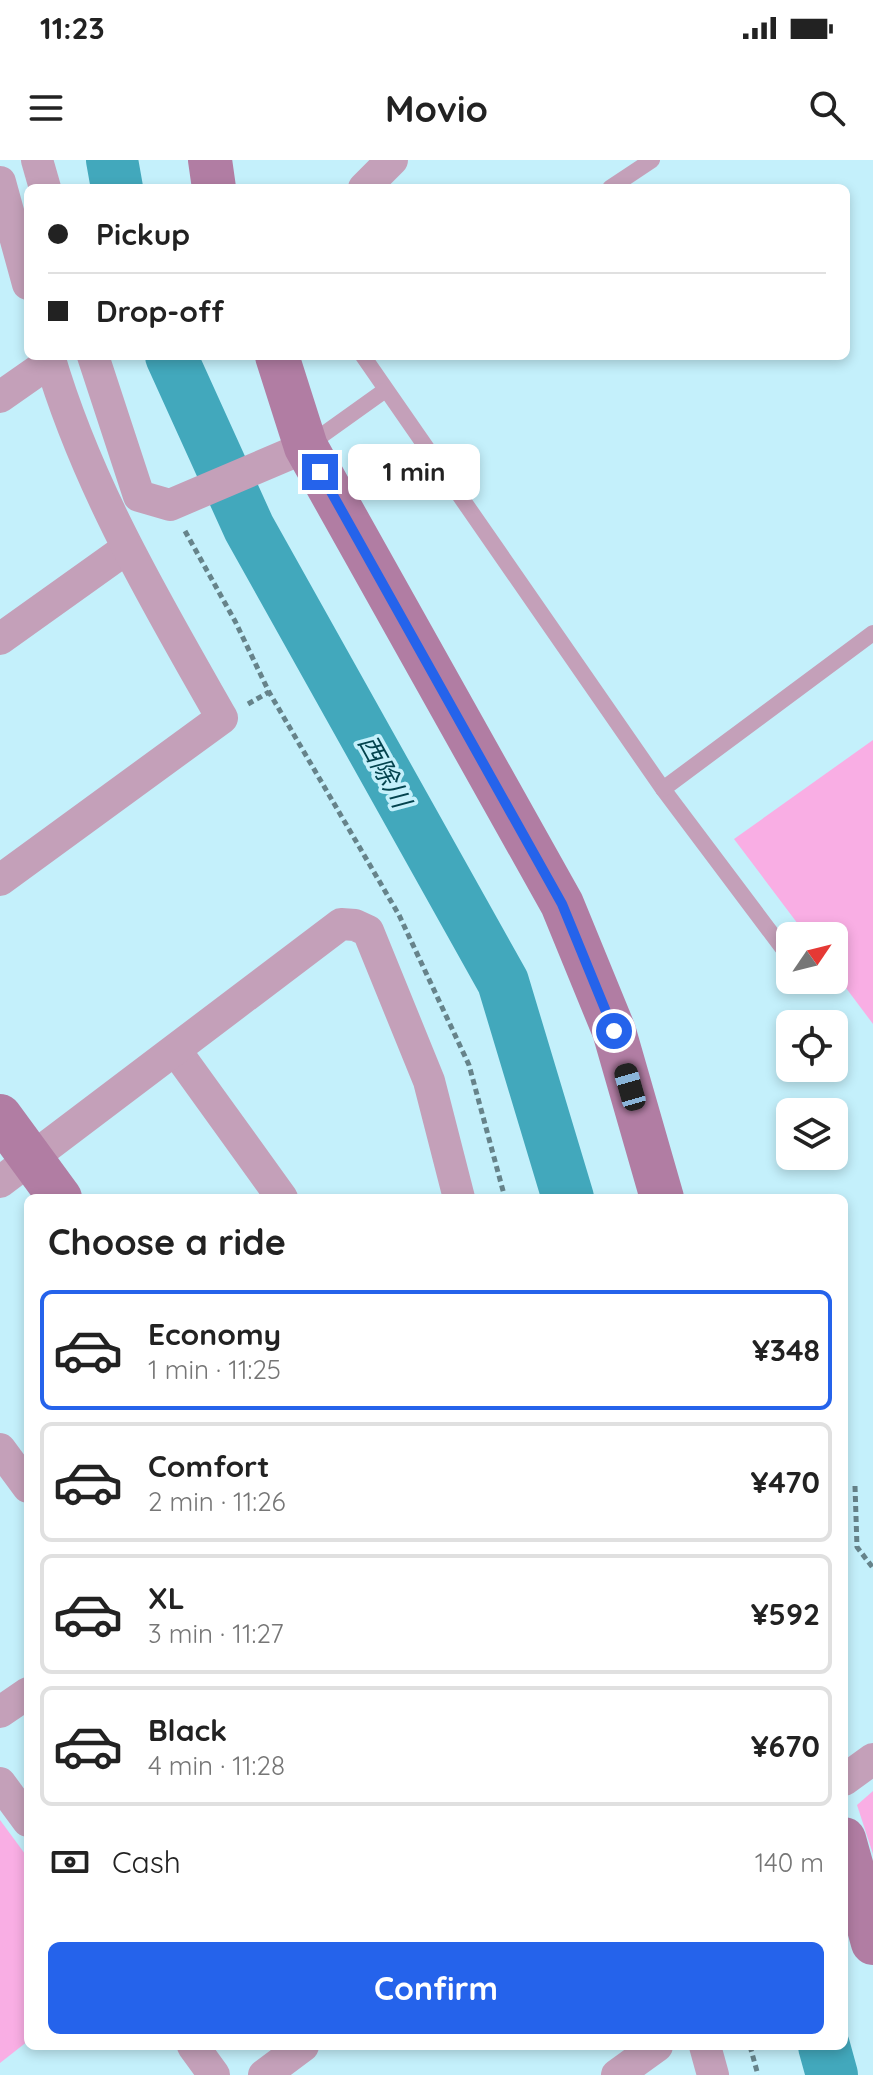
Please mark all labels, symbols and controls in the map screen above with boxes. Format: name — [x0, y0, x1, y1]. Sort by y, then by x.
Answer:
text: 11:23 — [40, 9, 105, 47]
icon: menu — [24, 86, 68, 130]
text: Movio — [385, 86, 488, 131]
icon: search — [805, 86, 849, 130]
text: Pickup — [96, 215, 190, 253]
text: Drop-off — [96, 292, 224, 330]
callout: 1 min — [348, 444, 480, 500]
route end — [302, 454, 338, 490]
text: 1 min — [383, 455, 446, 488]
water label: 西除川 — [352, 729, 420, 816]
north arrow — [776, 922, 848, 994]
map controls — [776, 922, 848, 1170]
button: locate — [776, 1010, 848, 1082]
route start — [596, 1013, 632, 1049]
car — [612, 1061, 648, 1113]
button: layers — [776, 1098, 848, 1170]
text: Choose a ride — [48, 1219, 286, 1264]
icon: car — [52, 1314, 124, 1386]
text: Economy — [148, 1315, 281, 1353]
text: ¥348 — [752, 1331, 820, 1369]
text: 1 min · 11:25 — [148, 1353, 281, 1386]
icon: car — [52, 1446, 124, 1518]
text: Comfort — [148, 1447, 269, 1485]
text: ¥470 — [750, 1463, 820, 1501]
text: 2 min · 11:26 — [148, 1485, 286, 1518]
icon: car — [52, 1578, 124, 1650]
text: XL — [148, 1579, 185, 1617]
text: ¥592 — [751, 1595, 820, 1633]
text: 3 min · 11:27 — [148, 1617, 284, 1650]
icon: car — [52, 1710, 124, 1782]
text: Black — [148, 1711, 227, 1749]
text: ¥670 — [751, 1727, 820, 1765]
text: 4 min · 11:28 — [148, 1749, 285, 1782]
icon: cash — [48, 1840, 92, 1884]
text: Cash — [112, 1843, 181, 1881]
text: 140 m — [755, 1846, 824, 1879]
button: Confirm — [48, 1942, 824, 2034]

